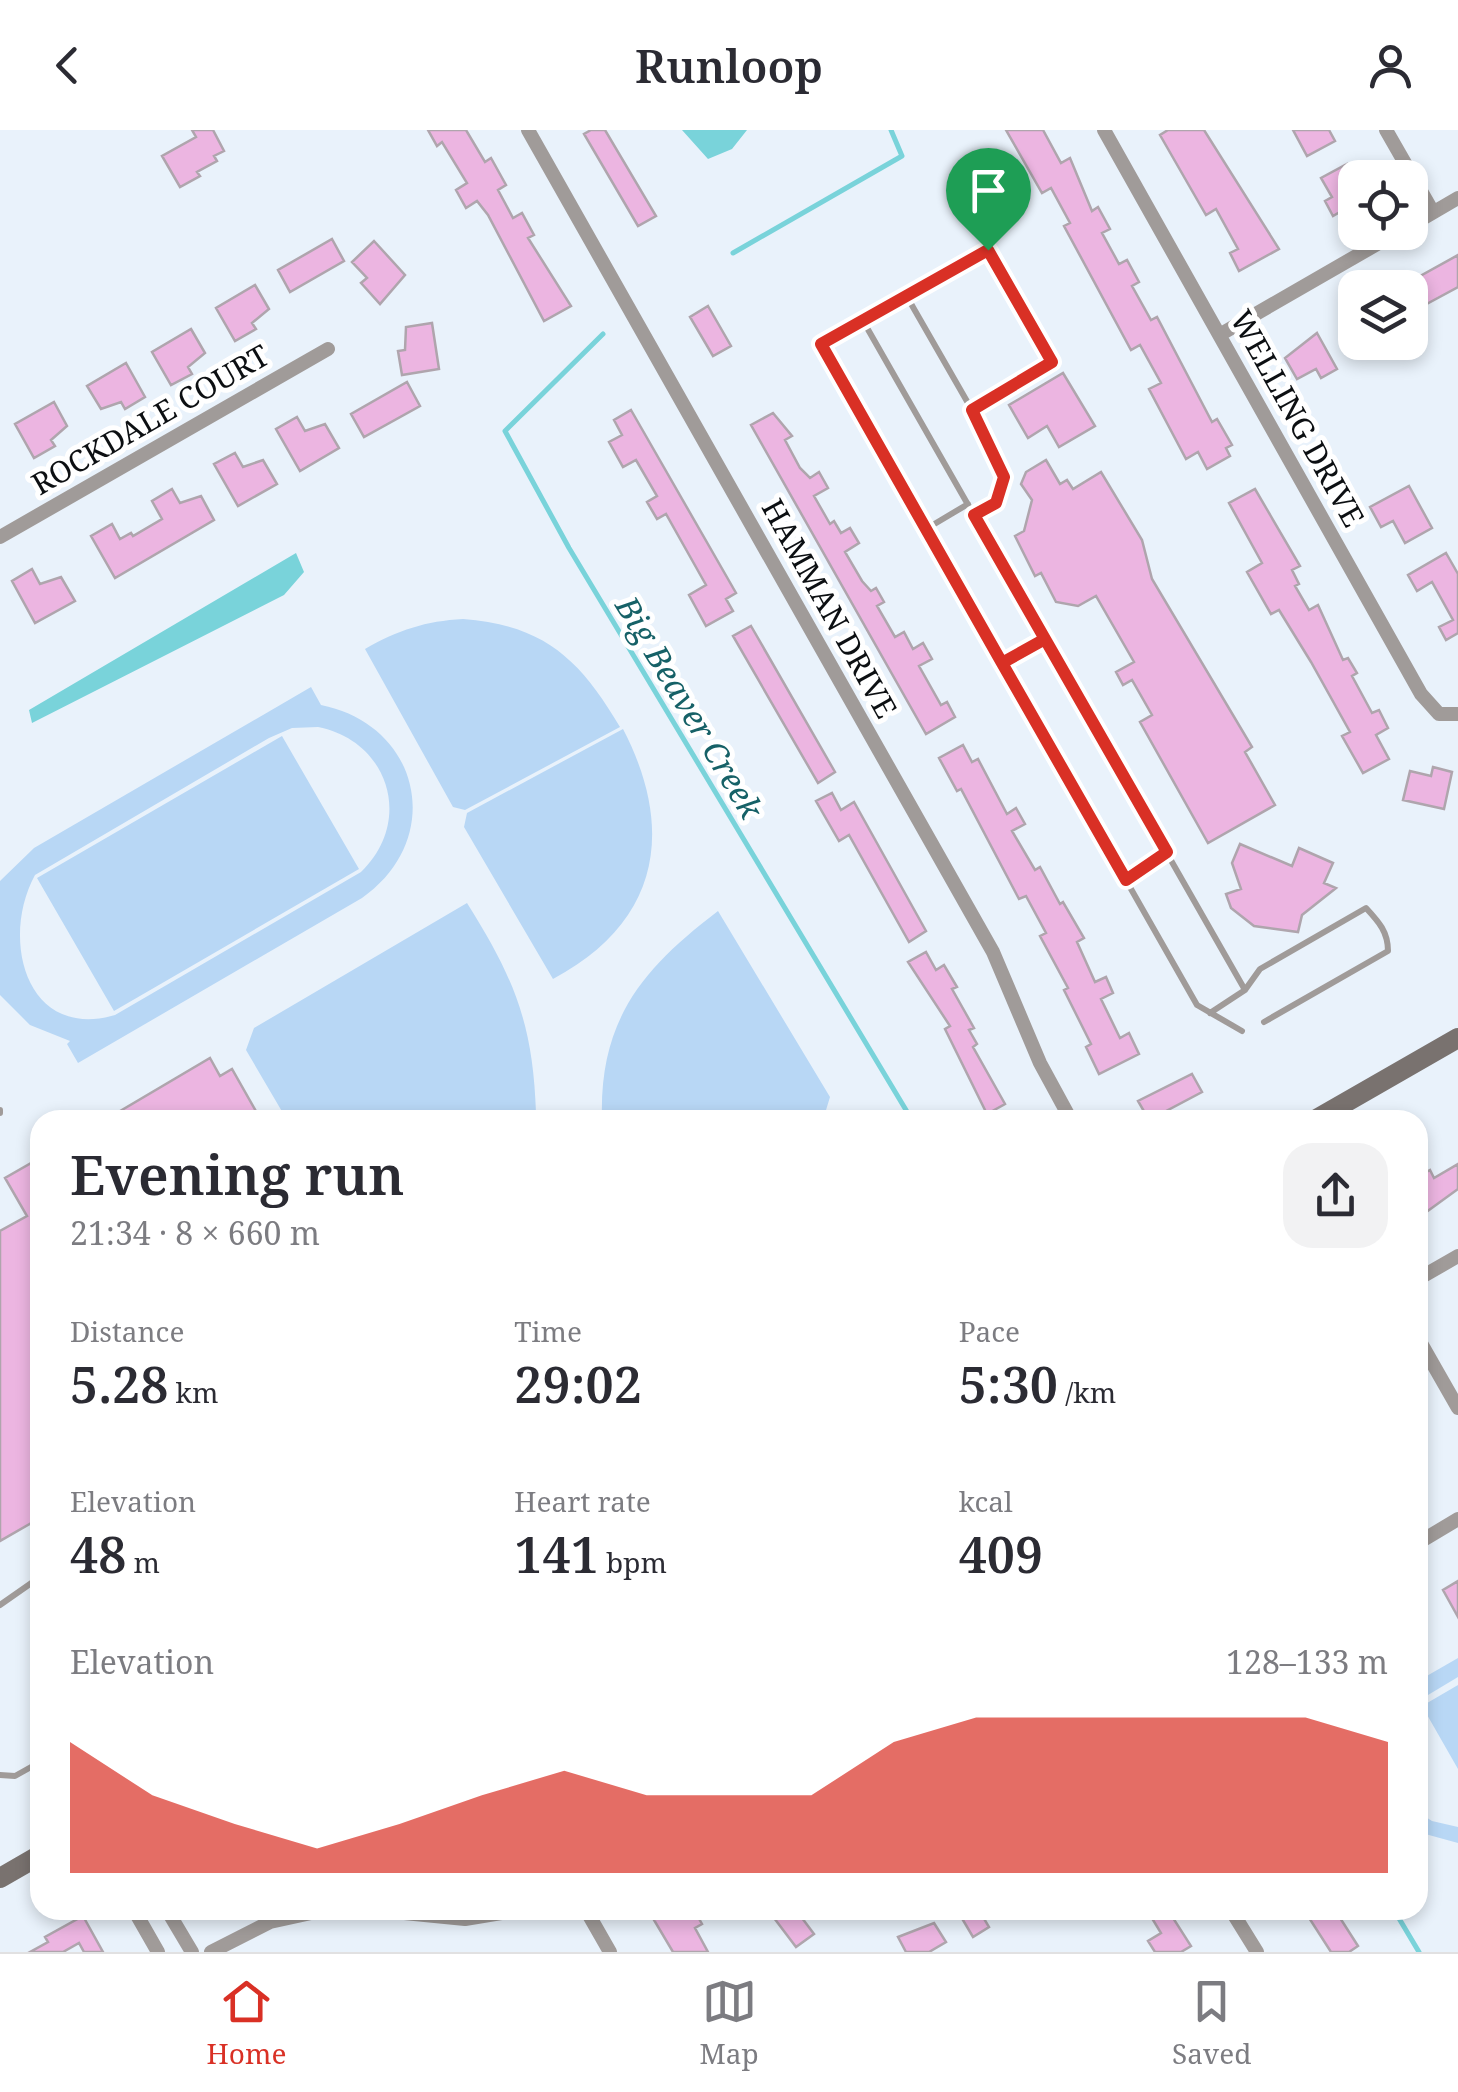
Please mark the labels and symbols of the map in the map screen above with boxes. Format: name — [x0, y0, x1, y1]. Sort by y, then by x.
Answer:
pin — [946, 148, 1031, 251]
street label: WELLING DRIVE — [1221, 302, 1375, 534]
street label: ROCKDALE COURT — [24, 334, 276, 504]
street label: HAMMAN DRIVE — [753, 491, 907, 725]
water label: Big Beaver Creek — [606, 587, 774, 828]

